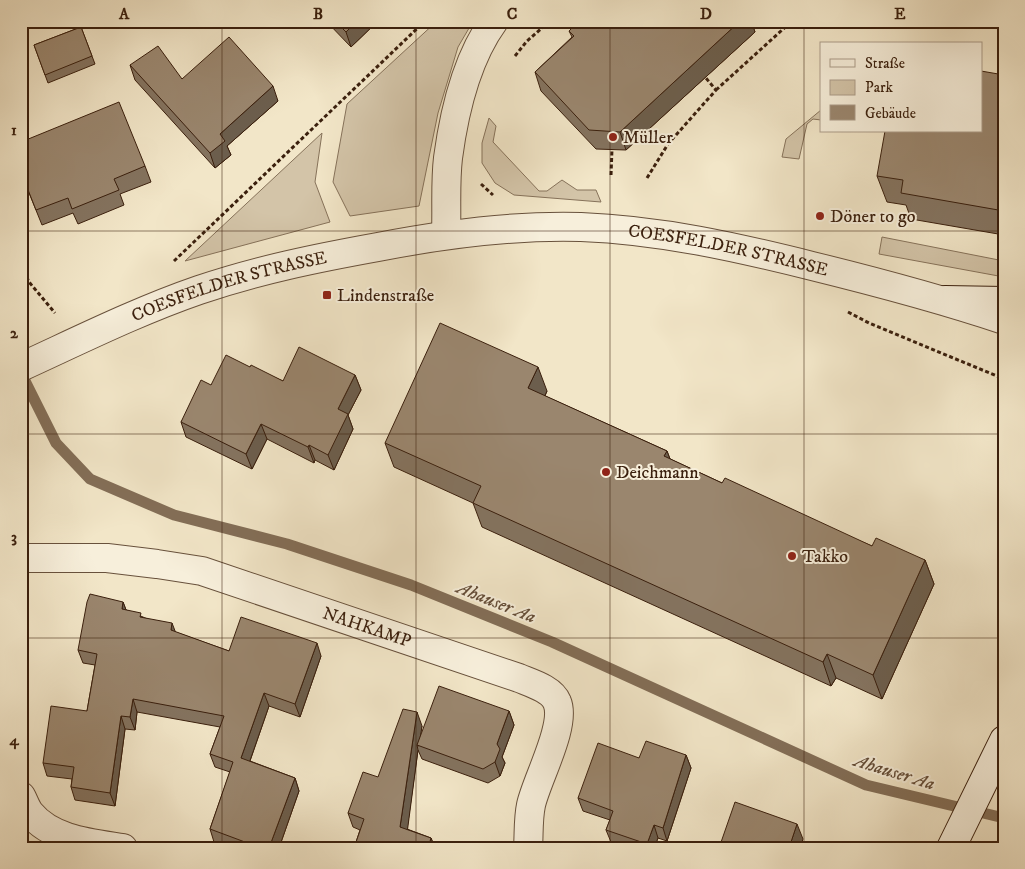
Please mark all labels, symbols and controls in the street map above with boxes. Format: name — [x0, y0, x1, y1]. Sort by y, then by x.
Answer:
text: A — [118, 4, 130, 24]
text: B — [313, 4, 323, 24]
text: C — [507, 4, 517, 24]
text: D — [700, 4, 712, 24]
text: E — [894, 4, 906, 24]
legend — [820, 42, 982, 132]
text: Straße — [865, 54, 905, 73]
text: Park — [865, 78, 894, 97]
text: Gebäude — [865, 104, 916, 123]
text: 1 — [11, 120, 17, 140]
place label: Müller — [623, 127, 673, 149]
marker: Müller — [607, 131, 619, 143]
place label: Döner to go — [830, 206, 916, 228]
marker: Döner to go — [814, 210, 826, 222]
street label: COESFELDER STRASSE — [627, 220, 831, 282]
street label: COESFELDER STRASSE — [128, 247, 329, 327]
place label: Lindenstraße — [337, 285, 434, 307]
marker: Lindenstraße — [321, 289, 333, 301]
text: 2 — [10, 323, 19, 343]
place label: Deichmann — [616, 462, 699, 484]
marker: Deichmann — [600, 466, 612, 478]
text: 3 — [11, 527, 17, 547]
place label: Takko — [802, 546, 848, 568]
marker: Takko — [786, 550, 798, 562]
water label: Ahauser Aa — [452, 575, 539, 629]
street label: NAHKAMP — [320, 602, 414, 653]
text: 4 — [8, 730, 19, 750]
water label: Ahauser Aa — [850, 749, 938, 796]

